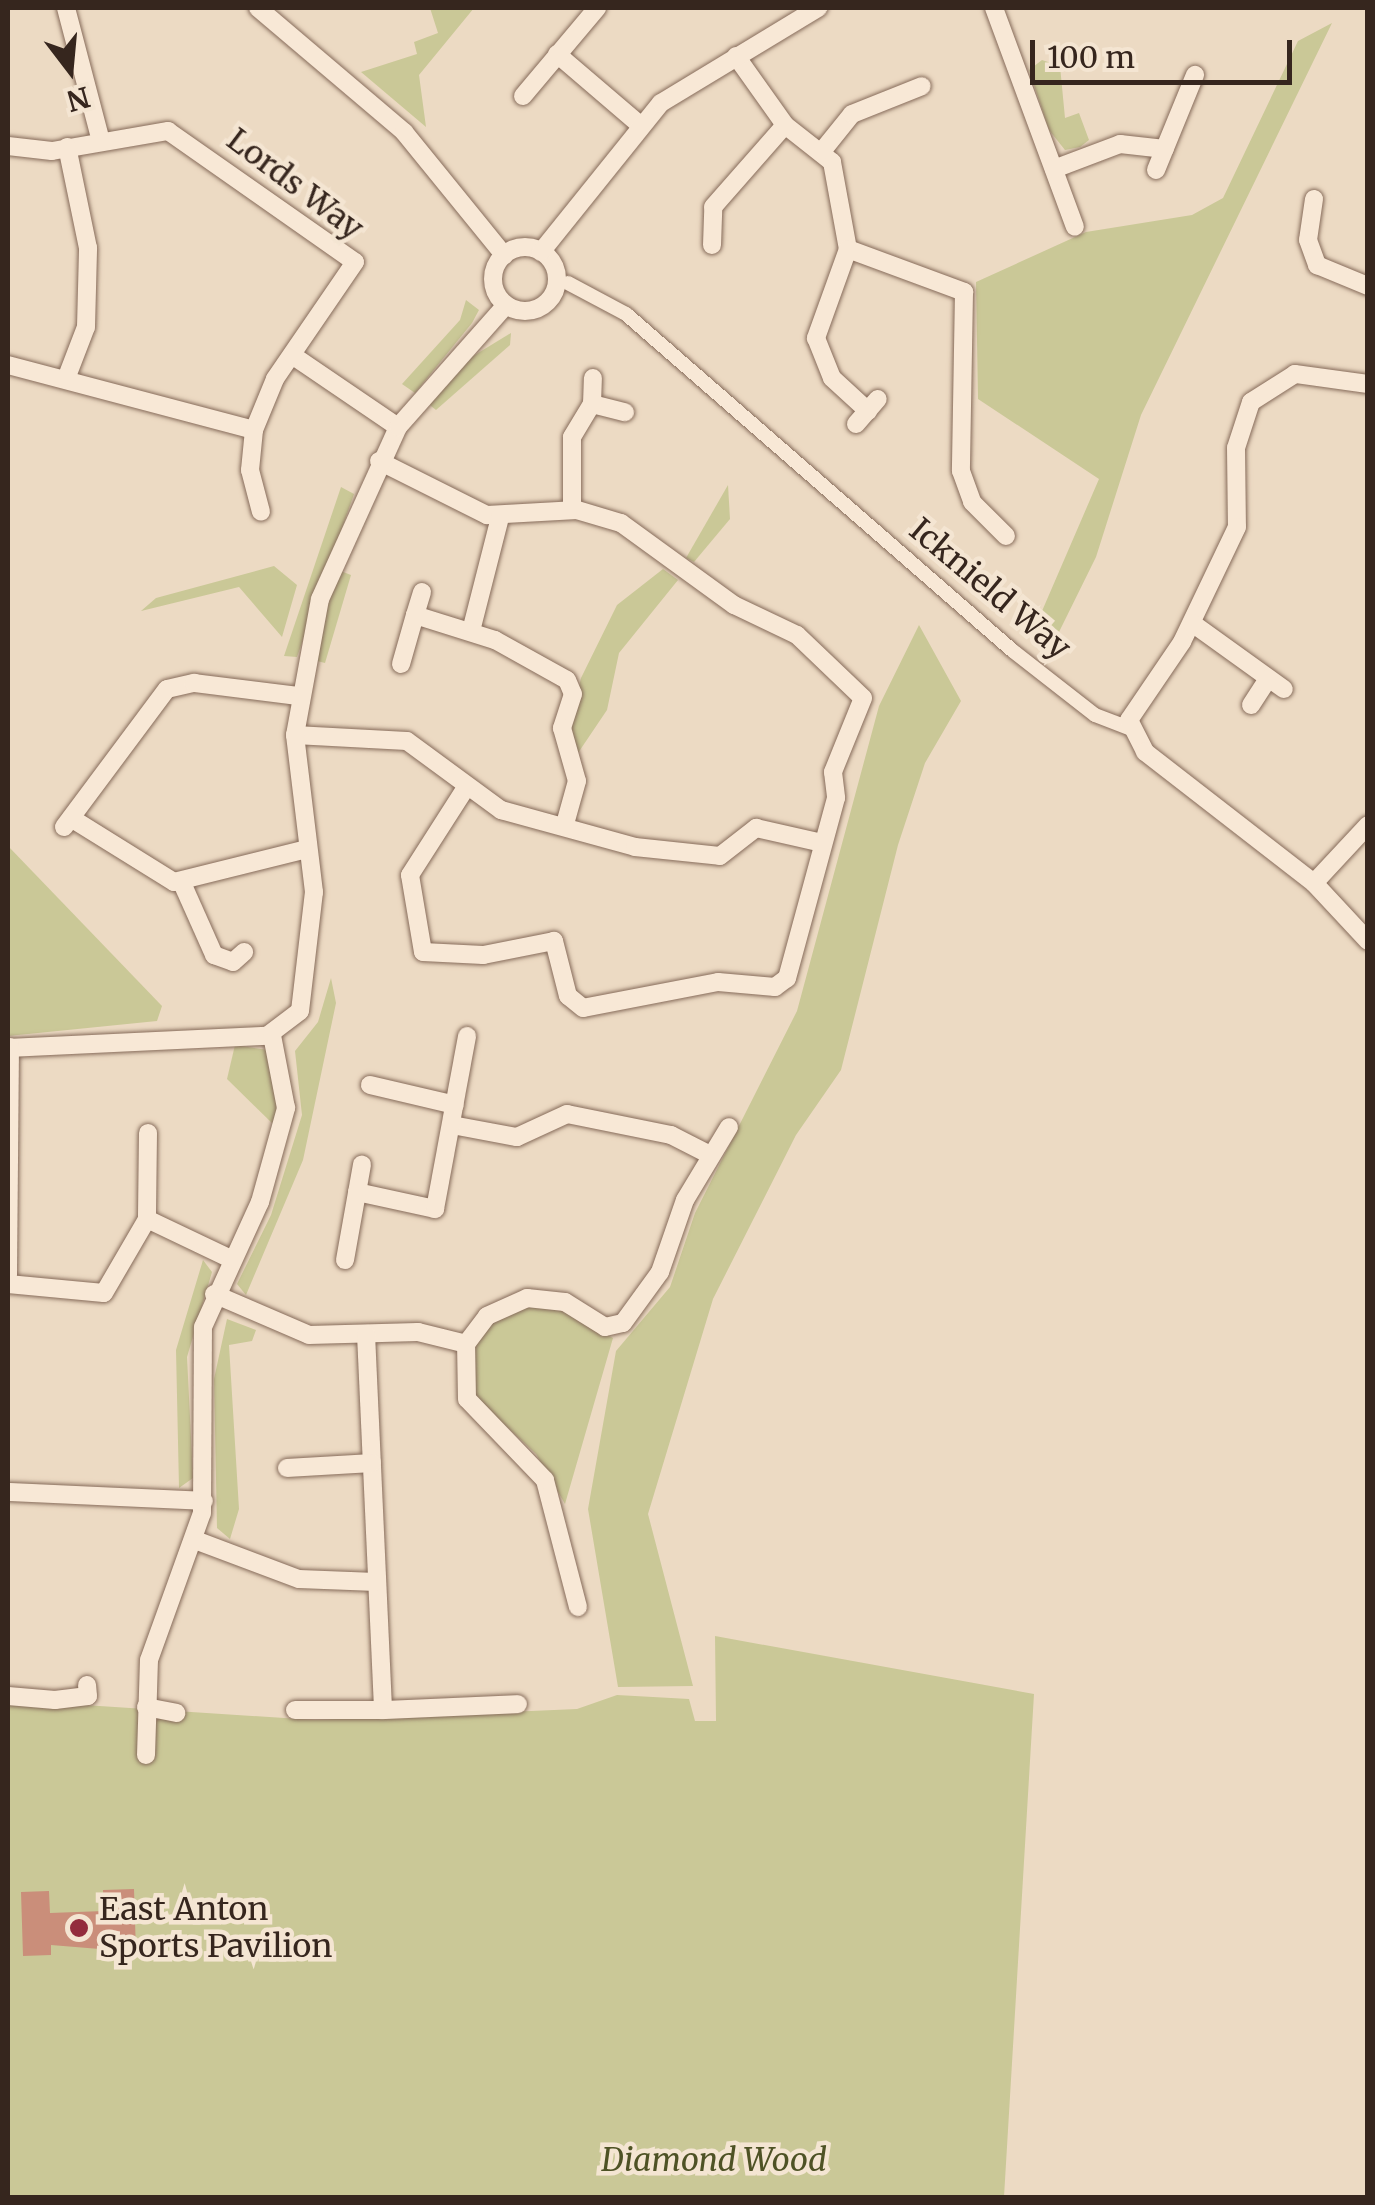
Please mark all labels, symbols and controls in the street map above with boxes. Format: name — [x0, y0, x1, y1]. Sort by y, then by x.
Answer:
north arrow — [20, 20, 120, 120]
scale bar — [1035, 20, 1298, 82]
text: 100 m — [1047, 38, 1135, 76]
text: N — [63, 78, 94, 119]
street label: Lords Way — [219, 120, 371, 248]
street label: Icknield Way — [902, 511, 1078, 667]
place label: East Anton Sports Pavilion — [99, 1891, 332, 1966]
marker: East Anton Sports Pavilion — [68, 1917, 90, 1939]
park label: Diamond Wood — [601, 2141, 827, 2179]

